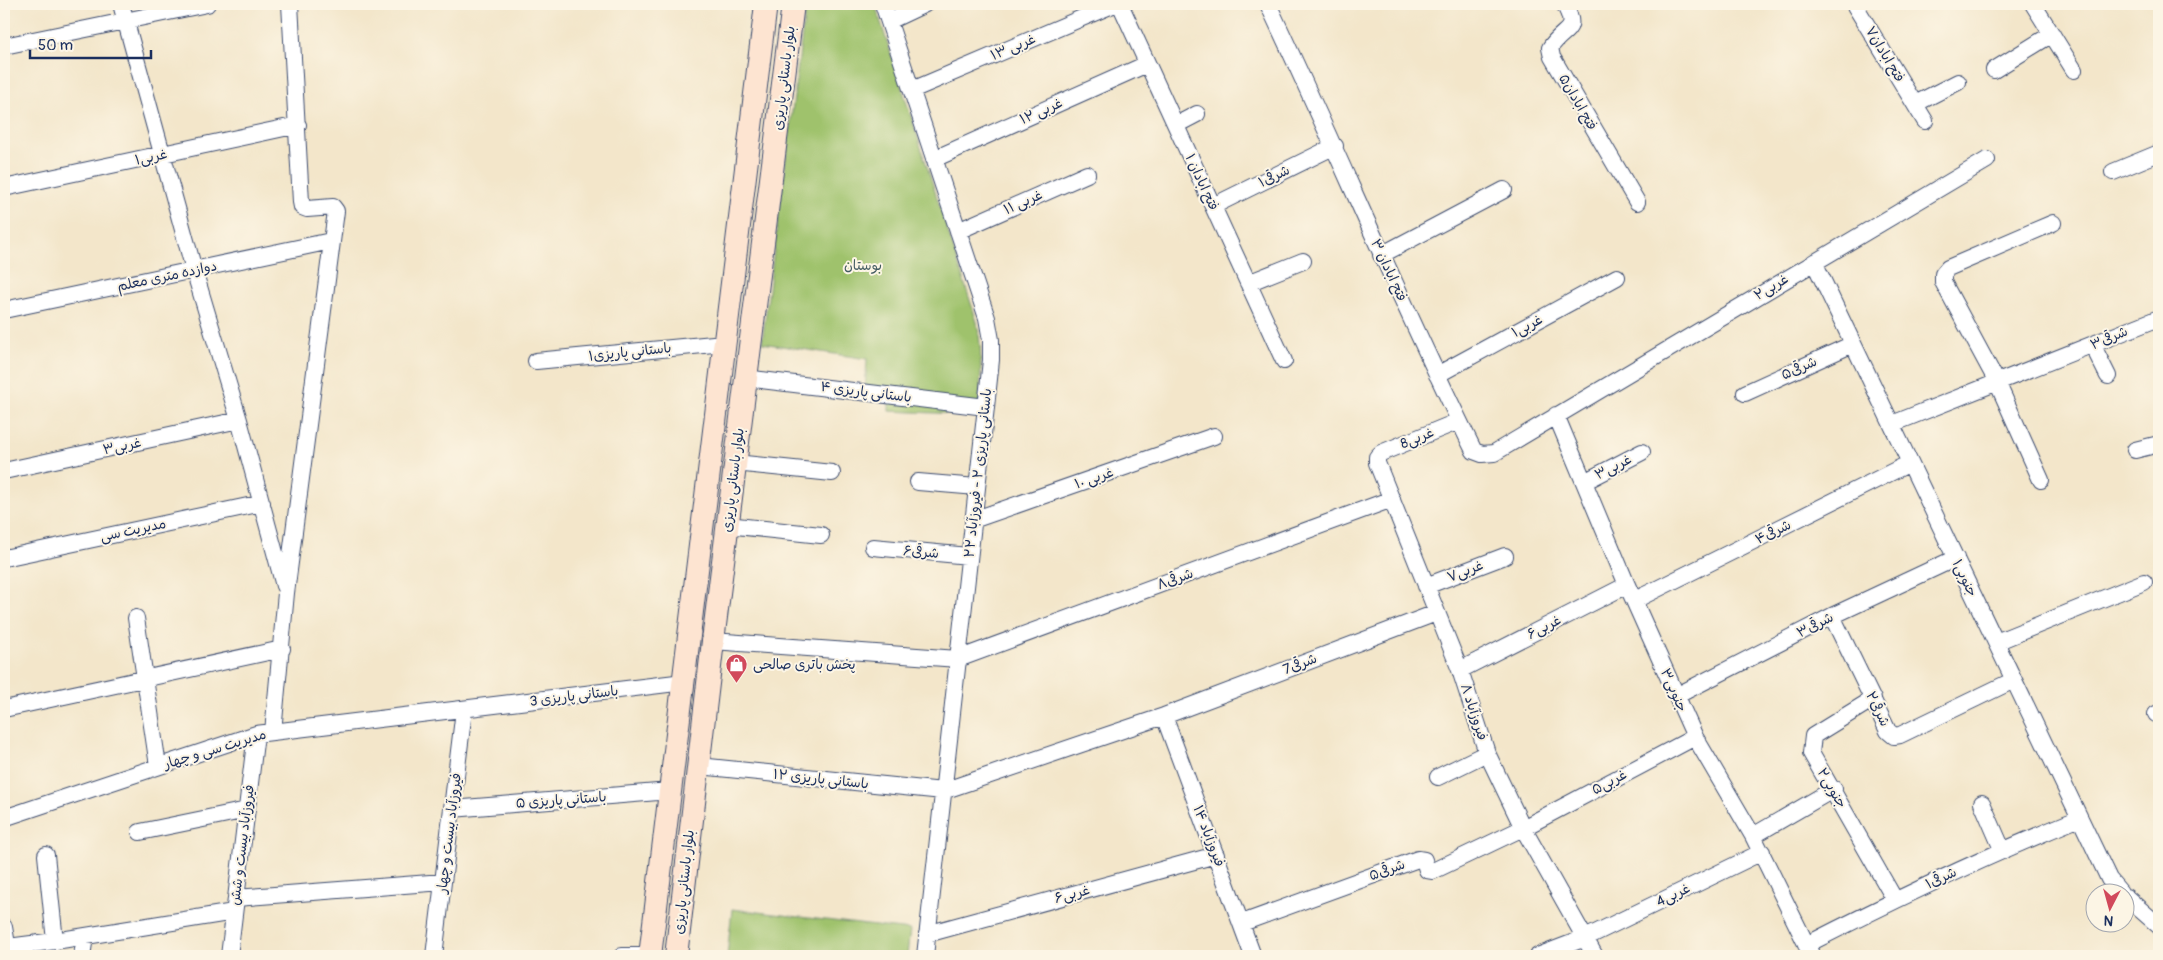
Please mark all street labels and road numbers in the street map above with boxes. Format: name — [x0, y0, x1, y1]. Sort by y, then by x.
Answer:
street label: فتح ابادان۷ — [1861, 23, 1908, 86]
street label: بلوار باستانی پاریزی — [769, 25, 800, 131]
street label: غربی ۱۳ — [988, 30, 1038, 64]
street label: فتح ابادان۵ — [1554, 71, 1601, 134]
street label: غربی ۱۲ — [1017, 94, 1065, 128]
street label: غربی۱ — [133, 145, 169, 169]
street label: فتح ابادان ۱ — [1181, 151, 1222, 213]
street label: شرقی۱ — [1256, 161, 1292, 191]
street label: غربی ۱۱ — [1001, 186, 1045, 218]
street label: فتح ابادان ۳ — [1366, 236, 1411, 304]
street label: دوازده متری معلم — [116, 257, 219, 297]
street label: غربی۲ — [1751, 270, 1791, 304]
street label: غربی۱ — [1509, 311, 1545, 341]
street label: شرقی۳ — [2088, 323, 2130, 353]
street label: باستانی پاریزی۱ — [588, 339, 672, 366]
street label: شرقی۵ — [1779, 353, 1819, 383]
street label: باستانی پاریزی ۴ — [819, 378, 913, 407]
street label: باستانی پاریزی ۲ - فیروزآباد ۲۲ — [961, 387, 996, 559]
street label: غربی8 — [1398, 424, 1436, 452]
street label: بلوار باستانی پاریزی — [718, 427, 749, 533]
street label: غربی۳ — [101, 434, 143, 458]
street label: غربی۳ — [1592, 451, 1634, 483]
street label: غربی ۱۰ — [1072, 463, 1116, 493]
street label: مدیریت سی — [98, 515, 168, 545]
street label: شرقی۴ — [1752, 516, 1794, 548]
street label: شرقی۶ — [902, 542, 940, 562]
street label: غربی۷ — [1444, 556, 1486, 586]
street label: جنوبی۱ — [1948, 557, 1981, 600]
street label: شرقی۸ — [1155, 565, 1195, 593]
street label: شرقی۳ — [1794, 609, 1836, 641]
street label: غربی۶ — [1524, 611, 1564, 643]
street label: شرقی7 — [1281, 650, 1319, 678]
street label: جنوبی۳ — [1656, 666, 1691, 715]
street label: باستانی پاریزی 3 — [529, 682, 619, 711]
street label: فیروزآباد ۸ — [1457, 682, 1491, 742]
street label: شرقی۲ — [1862, 689, 1894, 729]
street label: مدیریت سی و چهار — [161, 725, 269, 774]
street label: جنوبی۲ — [1813, 765, 1851, 812]
street label: باستانی پاریزی ۱۲ — [772, 766, 870, 793]
street label: غربی۵ — [1589, 766, 1629, 798]
street label: فیروزآباد بیست و چهار — [433, 772, 466, 895]
street label: فیروزآباد بیست و شش — [226, 784, 258, 906]
street label: باستانی پاریزی ۵ — [515, 788, 607, 813]
street label: فیروزآباد ۱۴ — [1190, 803, 1228, 869]
street label: بلوار باستانی پاریزی — [670, 829, 699, 935]
street label: شرقی۵ — [1367, 856, 1407, 884]
street label: شرقی۱ — [1923, 863, 1959, 893]
street label: غربی4 — [1653, 880, 1693, 910]
street label: غربی۶ — [1052, 881, 1092, 907]

